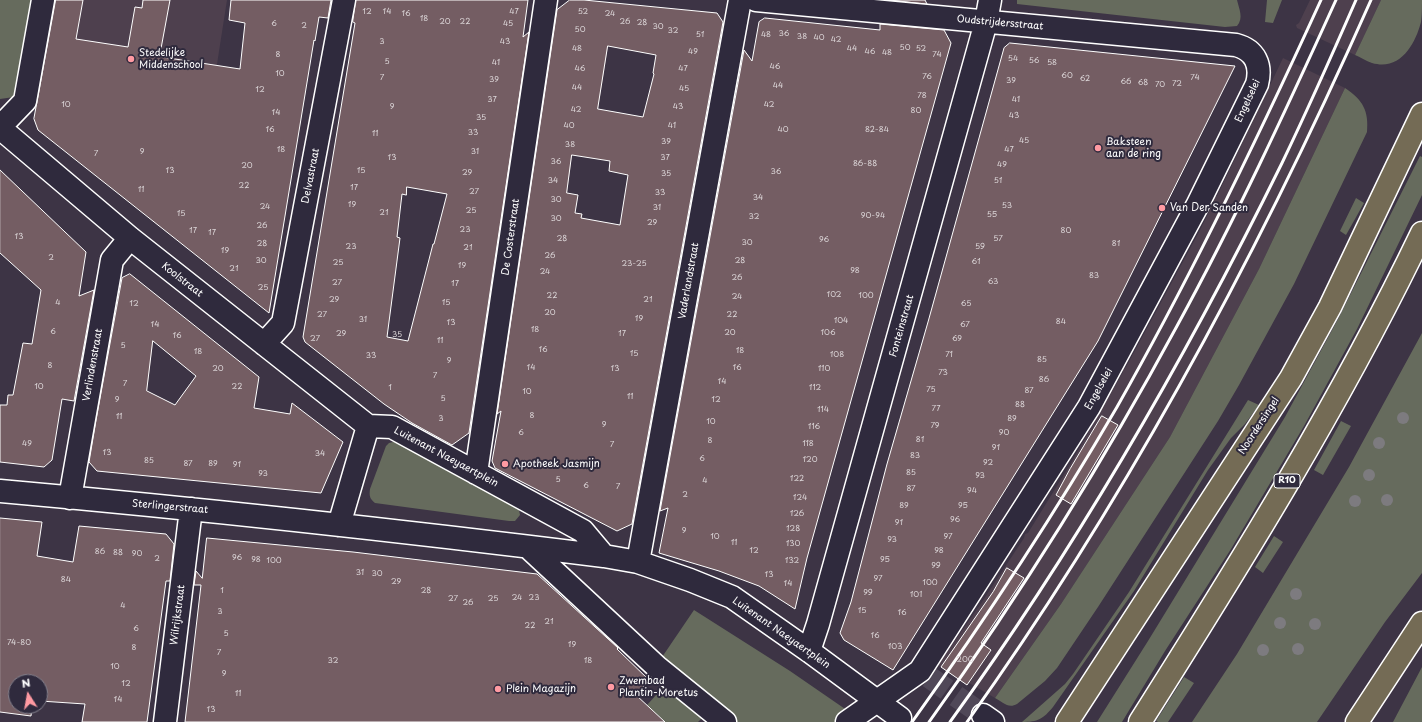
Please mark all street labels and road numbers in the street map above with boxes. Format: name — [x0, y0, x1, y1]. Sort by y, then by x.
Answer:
street label: Oudstrijdersstraat — [956, 13, 1044, 33]
street label: Engelselei — [1233, 78, 1263, 124]
street label: Delvastraat — [300, 147, 322, 205]
street label: De Costerstraat — [500, 198, 522, 276]
street label: Vaderlandstraat — [676, 242, 702, 320]
street label: Koolstraat — [159, 260, 205, 300]
street label: Fonteinstraat — [887, 293, 917, 359]
street label: Verlindenstraat — [81, 328, 105, 402]
street label: Engelselei — [1083, 366, 1115, 412]
street label: Noordersingel — [1236, 395, 1282, 457]
street label: Luitenant Naeyaertplein — [392, 424, 500, 490]
road number: R10 — [1274, 474, 1300, 488]
street label: Sterlingerstraat — [131, 498, 209, 516]
street label: Wilrijkstraat — [168, 584, 188, 646]
street label: Luitenant Naeyaertplein — [730, 595, 832, 671]

